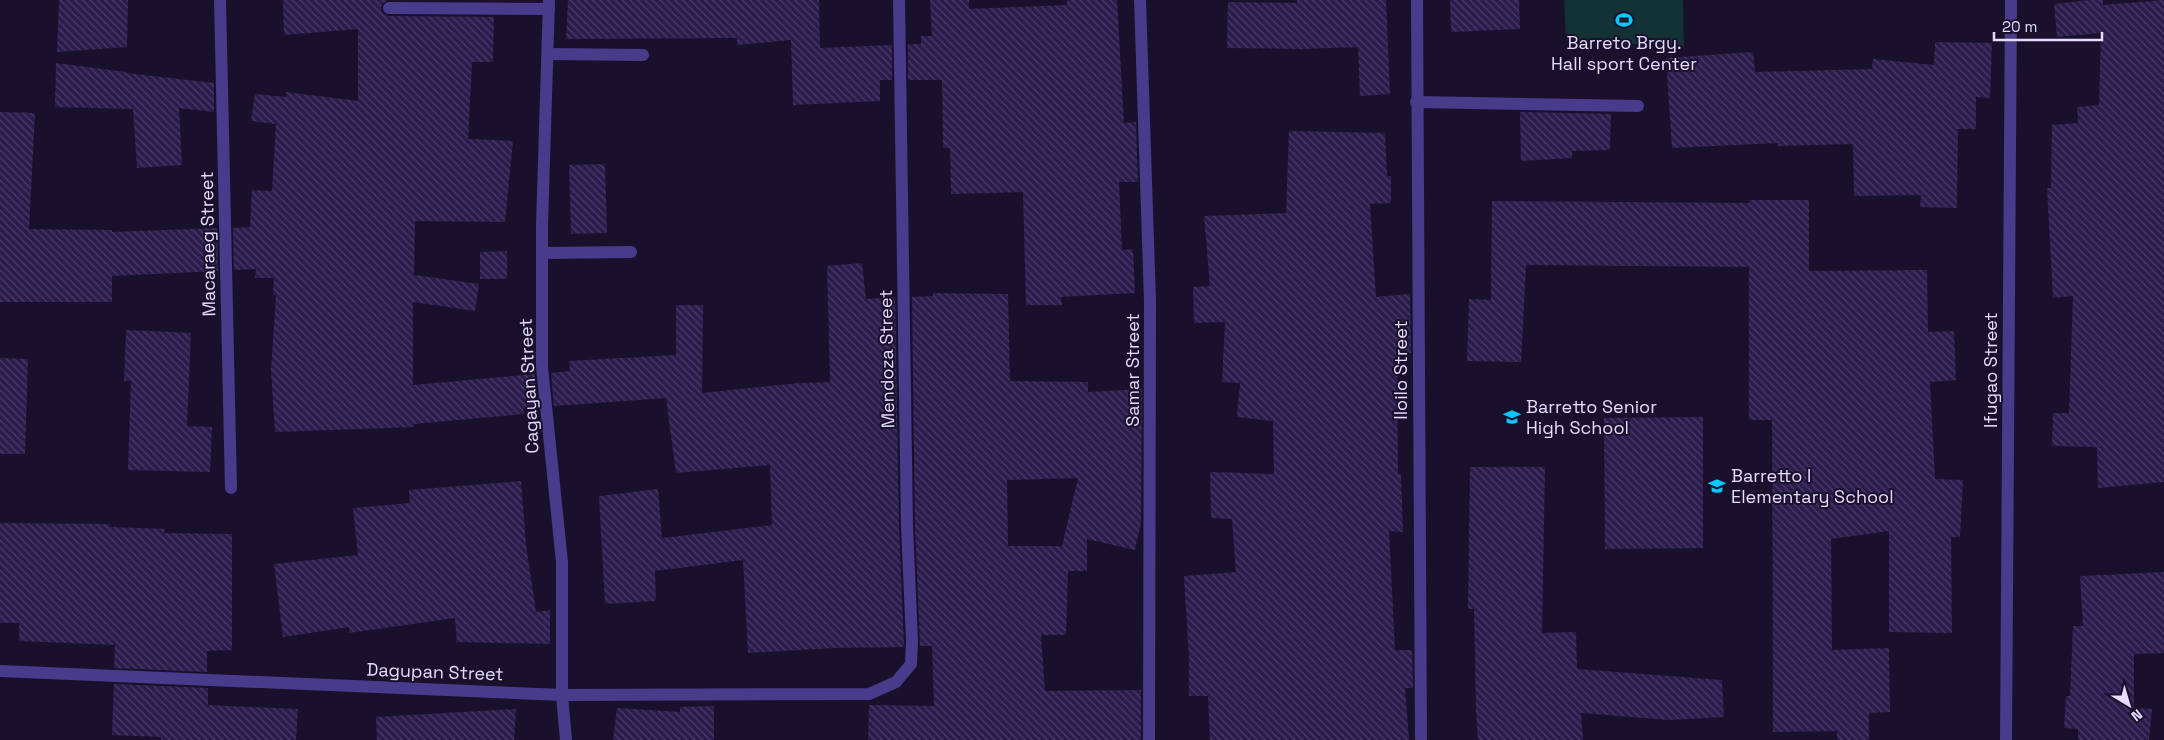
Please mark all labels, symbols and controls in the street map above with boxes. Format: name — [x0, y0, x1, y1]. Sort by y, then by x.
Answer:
sports icon: Barreto Brgy. Hall sport Center — [1614, 10, 1634, 30]
scale bar — [1994, 10, 2102, 42]
text: 20 m — [2002, 17, 2037, 36]
place label: Barreto Brgy. Hall sport Center — [1551, 31, 1697, 75]
street label: Macaraeg Street — [195, 171, 220, 317]
street label: Mendoza Street — [874, 289, 899, 429]
street label: Ifugao Street — [1979, 312, 2002, 428]
street label: Samar Street — [1121, 313, 1144, 427]
street label: Cagayan Street — [513, 318, 544, 454]
street label: Iloilo Street — [1389, 320, 1412, 420]
place label: Barretto Senior High School — [1526, 395, 1657, 439]
school or university icon: Barretto Senior High School — [1502, 407, 1522, 427]
place label: Barretto I Elementary School — [1731, 464, 1894, 508]
school or university icon: Barretto I Elementary School — [1707, 476, 1727, 496]
street label: Dagupan Street — [366, 658, 504, 685]
north arrow — [2104, 680, 2154, 730]
text: N — [2128, 705, 2146, 725]

